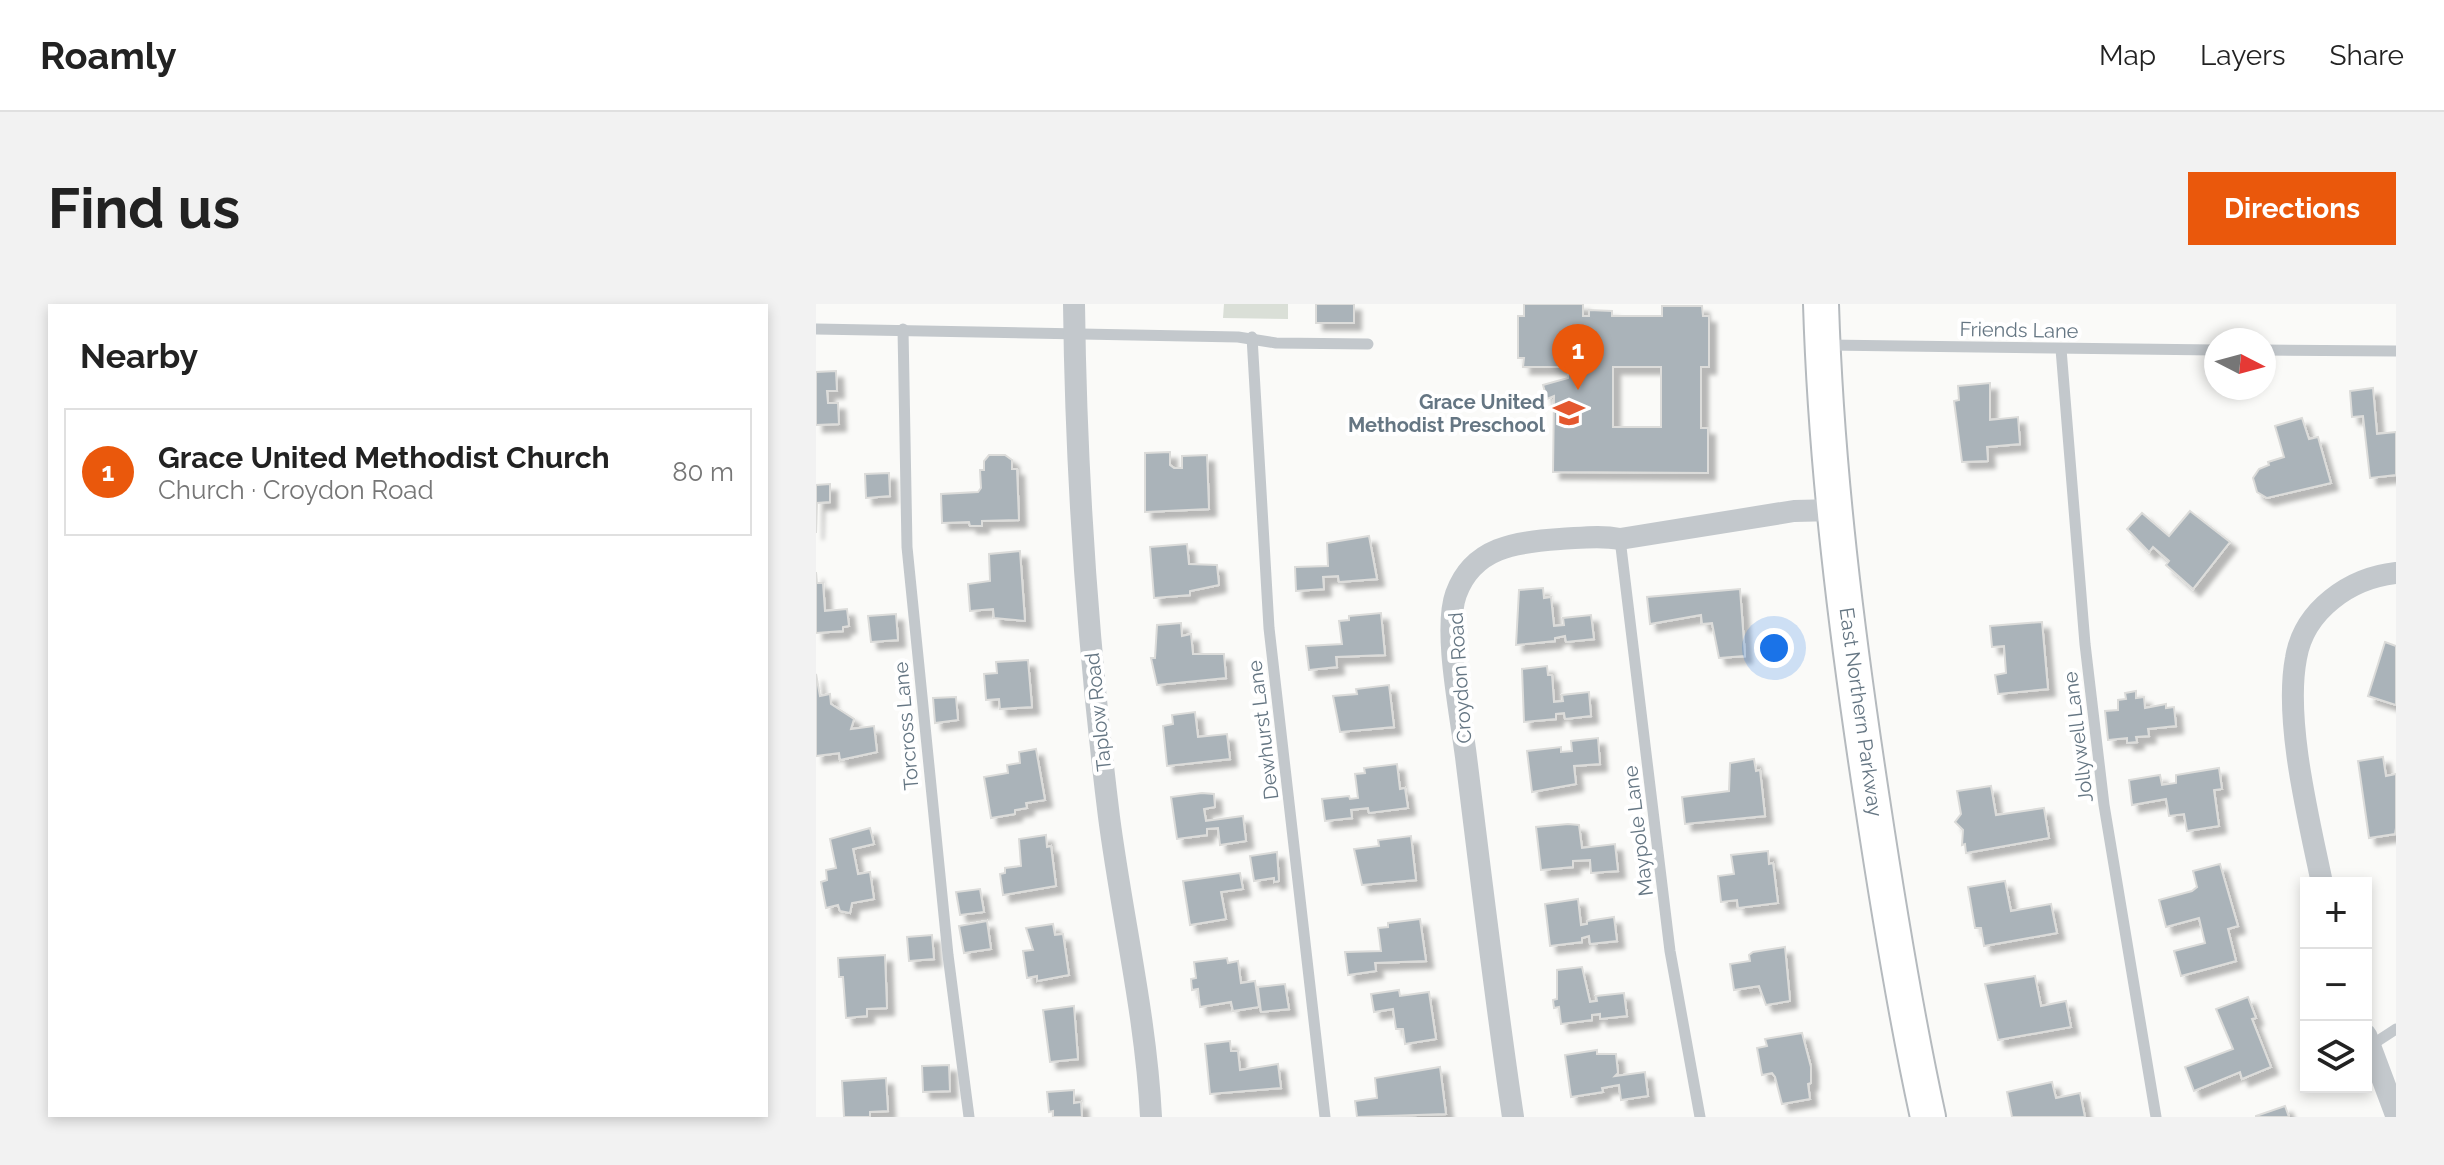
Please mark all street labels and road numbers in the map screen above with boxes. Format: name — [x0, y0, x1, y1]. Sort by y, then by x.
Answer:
street label: Friends Lane — [1959, 317, 2079, 343]
street label: East Northern Parkway — [1834, 606, 1888, 818]
street label: Croydon Road — [1443, 612, 1477, 744]
street label: Taplow Road — [1080, 652, 1116, 772]
street label: Dewhurst Lane — [1243, 659, 1283, 801]
street label: Torcross Lane — [888, 661, 924, 791]
street label: Jollywell Lane — [2058, 670, 2098, 804]
street label: Maypole Lane — [1618, 764, 1658, 898]

